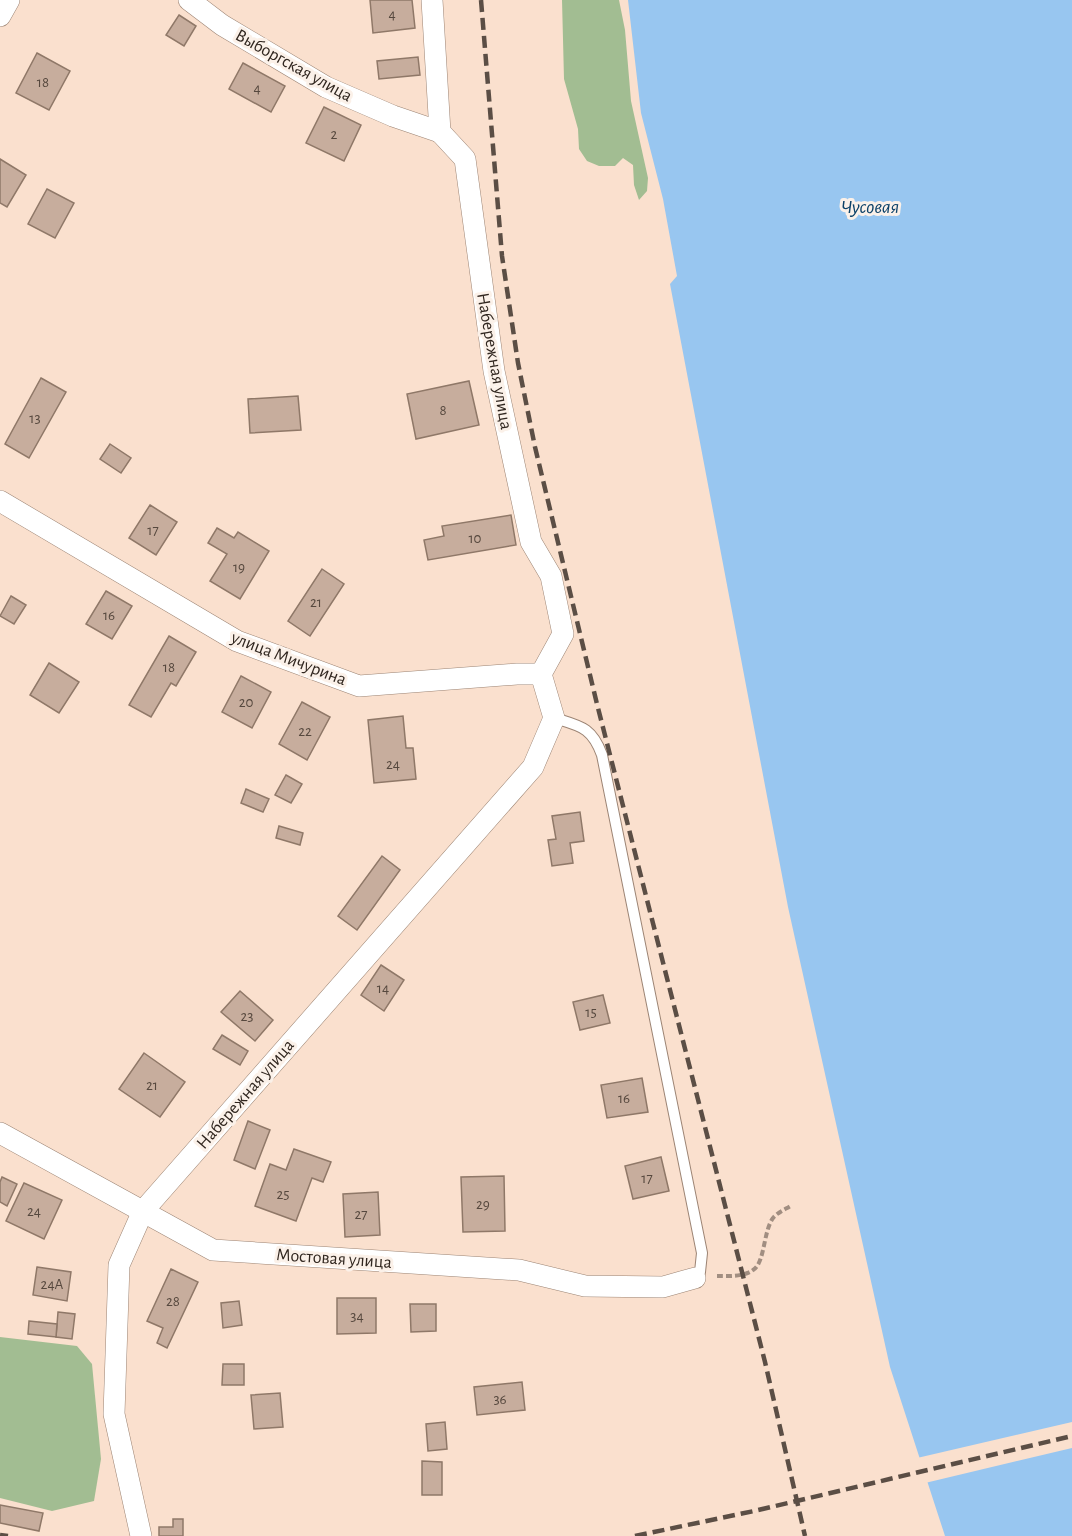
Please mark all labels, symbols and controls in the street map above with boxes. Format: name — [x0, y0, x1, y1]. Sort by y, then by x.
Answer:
house number: 4 — [388, 7, 396, 22]
street label: Выборгская улица — [232, 25, 356, 105]
house number: 18 — [37, 75, 49, 90]
house number: 4 — [253, 81, 261, 96]
house number: 2 — [331, 127, 338, 142]
water label: Чусовая — [841, 197, 899, 217]
street label: Набережная улица — [473, 291, 516, 431]
house number: 8 — [439, 403, 447, 418]
house number: 13 — [29, 411, 41, 426]
house number: 17 — [147, 523, 159, 538]
house number: 10 — [468, 531, 482, 546]
house number: 19 — [233, 560, 245, 575]
house number: 21 — [310, 595, 322, 610]
house number: 16 — [103, 608, 115, 623]
street label: улица Мичурина — [228, 628, 349, 689]
house number: 18 — [163, 660, 175, 675]
house number: 20 — [239, 695, 253, 710]
house number: 22 — [298, 724, 312, 739]
house number: 24 — [386, 757, 400, 772]
house number: 14 — [377, 981, 389, 996]
house number: 15 — [585, 1005, 597, 1020]
house number: 23 — [240, 1009, 254, 1024]
street label: Набережная улица — [193, 1036, 298, 1153]
house number: 21 — [146, 1078, 158, 1093]
house number: 16 — [618, 1091, 630, 1106]
house number: 17 — [641, 1171, 653, 1186]
house number: 25 — [276, 1187, 290, 1202]
house number: 29 — [476, 1197, 490, 1212]
house number: 24 — [27, 1204, 41, 1219]
house number: 27 — [354, 1207, 368, 1222]
street label: Мостовая улица — [276, 1246, 392, 1272]
house number: 24А — [41, 1277, 64, 1292]
house number: 28 — [166, 1294, 180, 1309]
house number: 34 — [350, 1309, 364, 1324]
house number: 36 — [493, 1392, 507, 1407]

